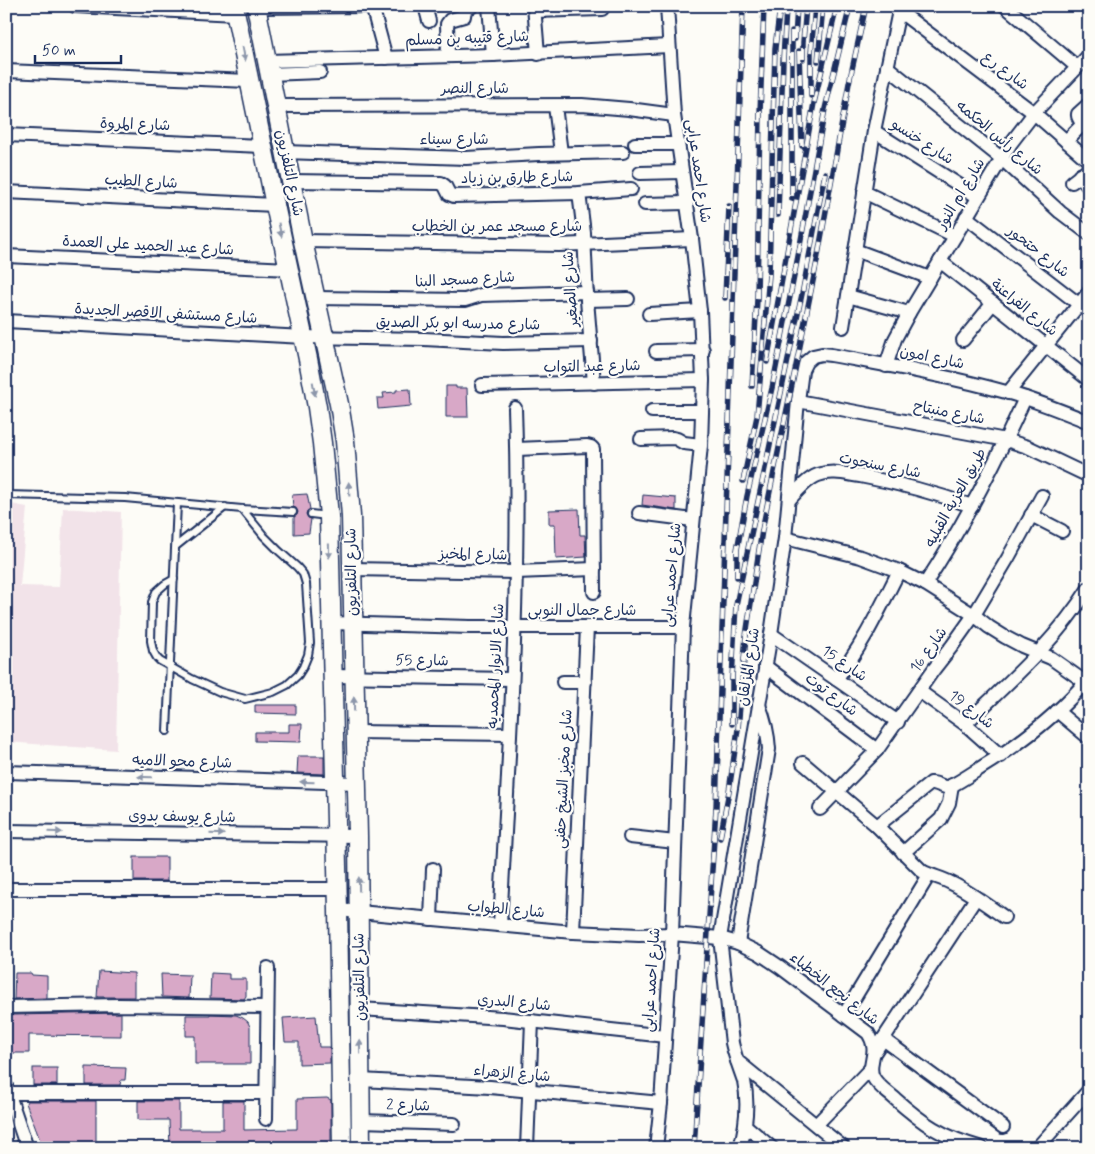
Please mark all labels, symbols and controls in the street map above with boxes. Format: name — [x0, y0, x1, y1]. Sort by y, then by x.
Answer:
street label: شارع قتيبه بن مسلم — [405, 27, 529, 52]
scale bar — [35, 32, 121, 64]
text: 50 m — [42, 41, 76, 61]
one-way arrow — [240, 46, 248, 62]
street label: شارع رع — [978, 47, 1032, 95]
street label: شارع النصر — [439, 79, 509, 99]
street label: شارع رأس الحكمه — [951, 96, 1047, 180]
street label: شارع المروة — [100, 114, 170, 136]
street label: شارع خنسو — [886, 114, 957, 170]
street label: شارع احمد عرابى — [681, 118, 715, 224]
street label: شارع التلفزيون — [270, 128, 308, 218]
street label: شارع سيناء — [419, 130, 489, 150]
street label: شارع ام النور — [931, 155, 990, 234]
street label: شارع طارق بن زياد — [461, 167, 573, 189]
street label: شارع الطيب — [104, 170, 178, 194]
street label: شارع مسجد عمر بن الخطاب — [412, 217, 582, 237]
street label: شارع حتحور — [1002, 221, 1073, 283]
one-way arrow — [277, 223, 285, 239]
street label: شارع عبد الحميد على العمدة — [62, 232, 234, 260]
street label: شارع الصغير — [558, 251, 584, 329]
street label: شارع مسجد البنا — [415, 267, 515, 293]
street label: شارع الفراعنة — [986, 275, 1062, 341]
street label: شارع مستشفى الاقصر الجديدة — [74, 299, 258, 329]
street label: شارع مدرسه ابو بكر الصديق — [376, 313, 540, 335]
street label: شارع امون — [898, 341, 966, 375]
street label: شارع عبد التواب — [543, 356, 641, 378]
one-way arrow — [311, 382, 319, 398]
street label: شارع منبتاح — [912, 396, 986, 430]
street label: طريق العزبة القبليه — [920, 445, 992, 551]
street label: شارع سنحوت — [837, 448, 923, 484]
one-way arrow — [345, 481, 353, 497]
street label: شارع احمد عرابى — [657, 522, 687, 628]
street label: شارع التلفزيون — [341, 528, 363, 616]
one-way arrow — [326, 543, 334, 559]
street label: شارع المخبز — [436, 544, 508, 566]
street label: شارع جمال النوبى — [528, 601, 636, 621]
street label: شارع الانوار المحمديه — [483, 603, 509, 729]
street label: شارع 16 — [906, 623, 952, 677]
street label: شارع المزلقان — [733, 626, 765, 708]
street label: شارع 15 — [817, 641, 871, 687]
street label: شارع 55 — [395, 651, 449, 671]
street label: شارع توت — [801, 669, 861, 721]
street label: شارع 19 — [944, 686, 998, 734]
one-way arrow — [350, 696, 358, 712]
street label: شارع مخبز الشيخ حفنى — [550, 709, 578, 849]
street label: شارع محو الاميه — [132, 750, 232, 774]
one-way arrow — [137, 772, 153, 780]
one-way arrow — [299, 778, 315, 786]
street label: شارع يوسف بدوى — [128, 806, 236, 828]
one-way arrow — [47, 828, 63, 836]
one-way arrow — [210, 830, 226, 838]
one-way arrow — [354, 876, 362, 892]
street label: شارع الطواب — [466, 897, 546, 923]
street label: شارع احمد عرابى — [638, 927, 666, 1033]
street label: شارع التلفزيون — [349, 933, 371, 1021]
street label: شارع نجع الخطباء — [785, 948, 883, 1030]
street label: شارع البدري — [476, 990, 552, 1016]
one-way arrow — [356, 1038, 364, 1054]
street label: شارع الزهراء — [473, 1061, 551, 1087]
street label: شارع 2 — [386, 1095, 430, 1117]

